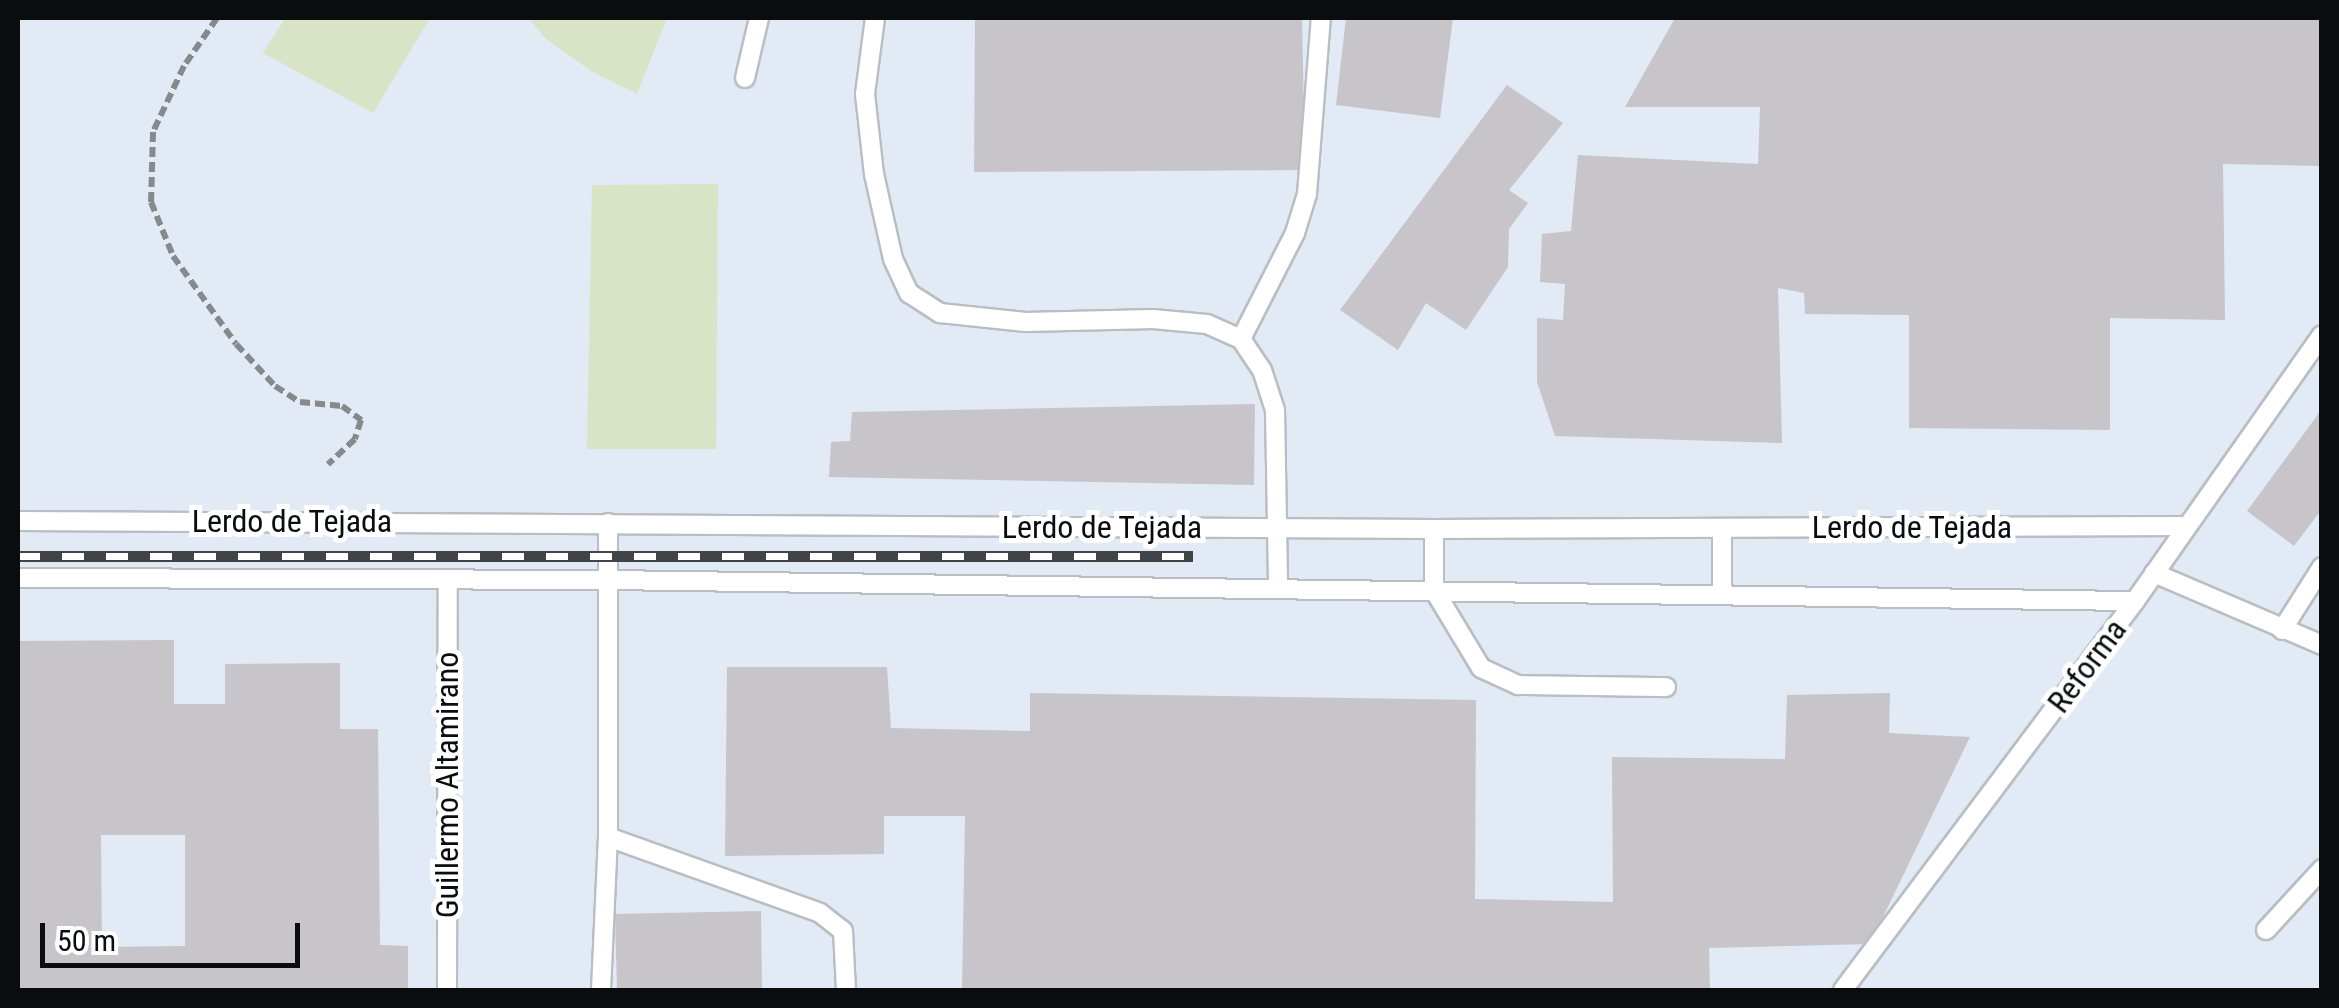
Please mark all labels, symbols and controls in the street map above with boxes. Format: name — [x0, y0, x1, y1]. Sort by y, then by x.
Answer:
street label: Lerdo de Tejada — [192, 502, 392, 540]
street label: Lerdo de Tejada — [1002, 508, 1202, 546]
street label: Lerdo de Tejada — [1812, 508, 2012, 546]
street label: Reforma — [2039, 612, 2135, 720]
street label: Guillermo Altamirano — [428, 652, 466, 918]
scale bar — [45, 903, 305, 965]
text: 50 m — [57, 923, 116, 958]

